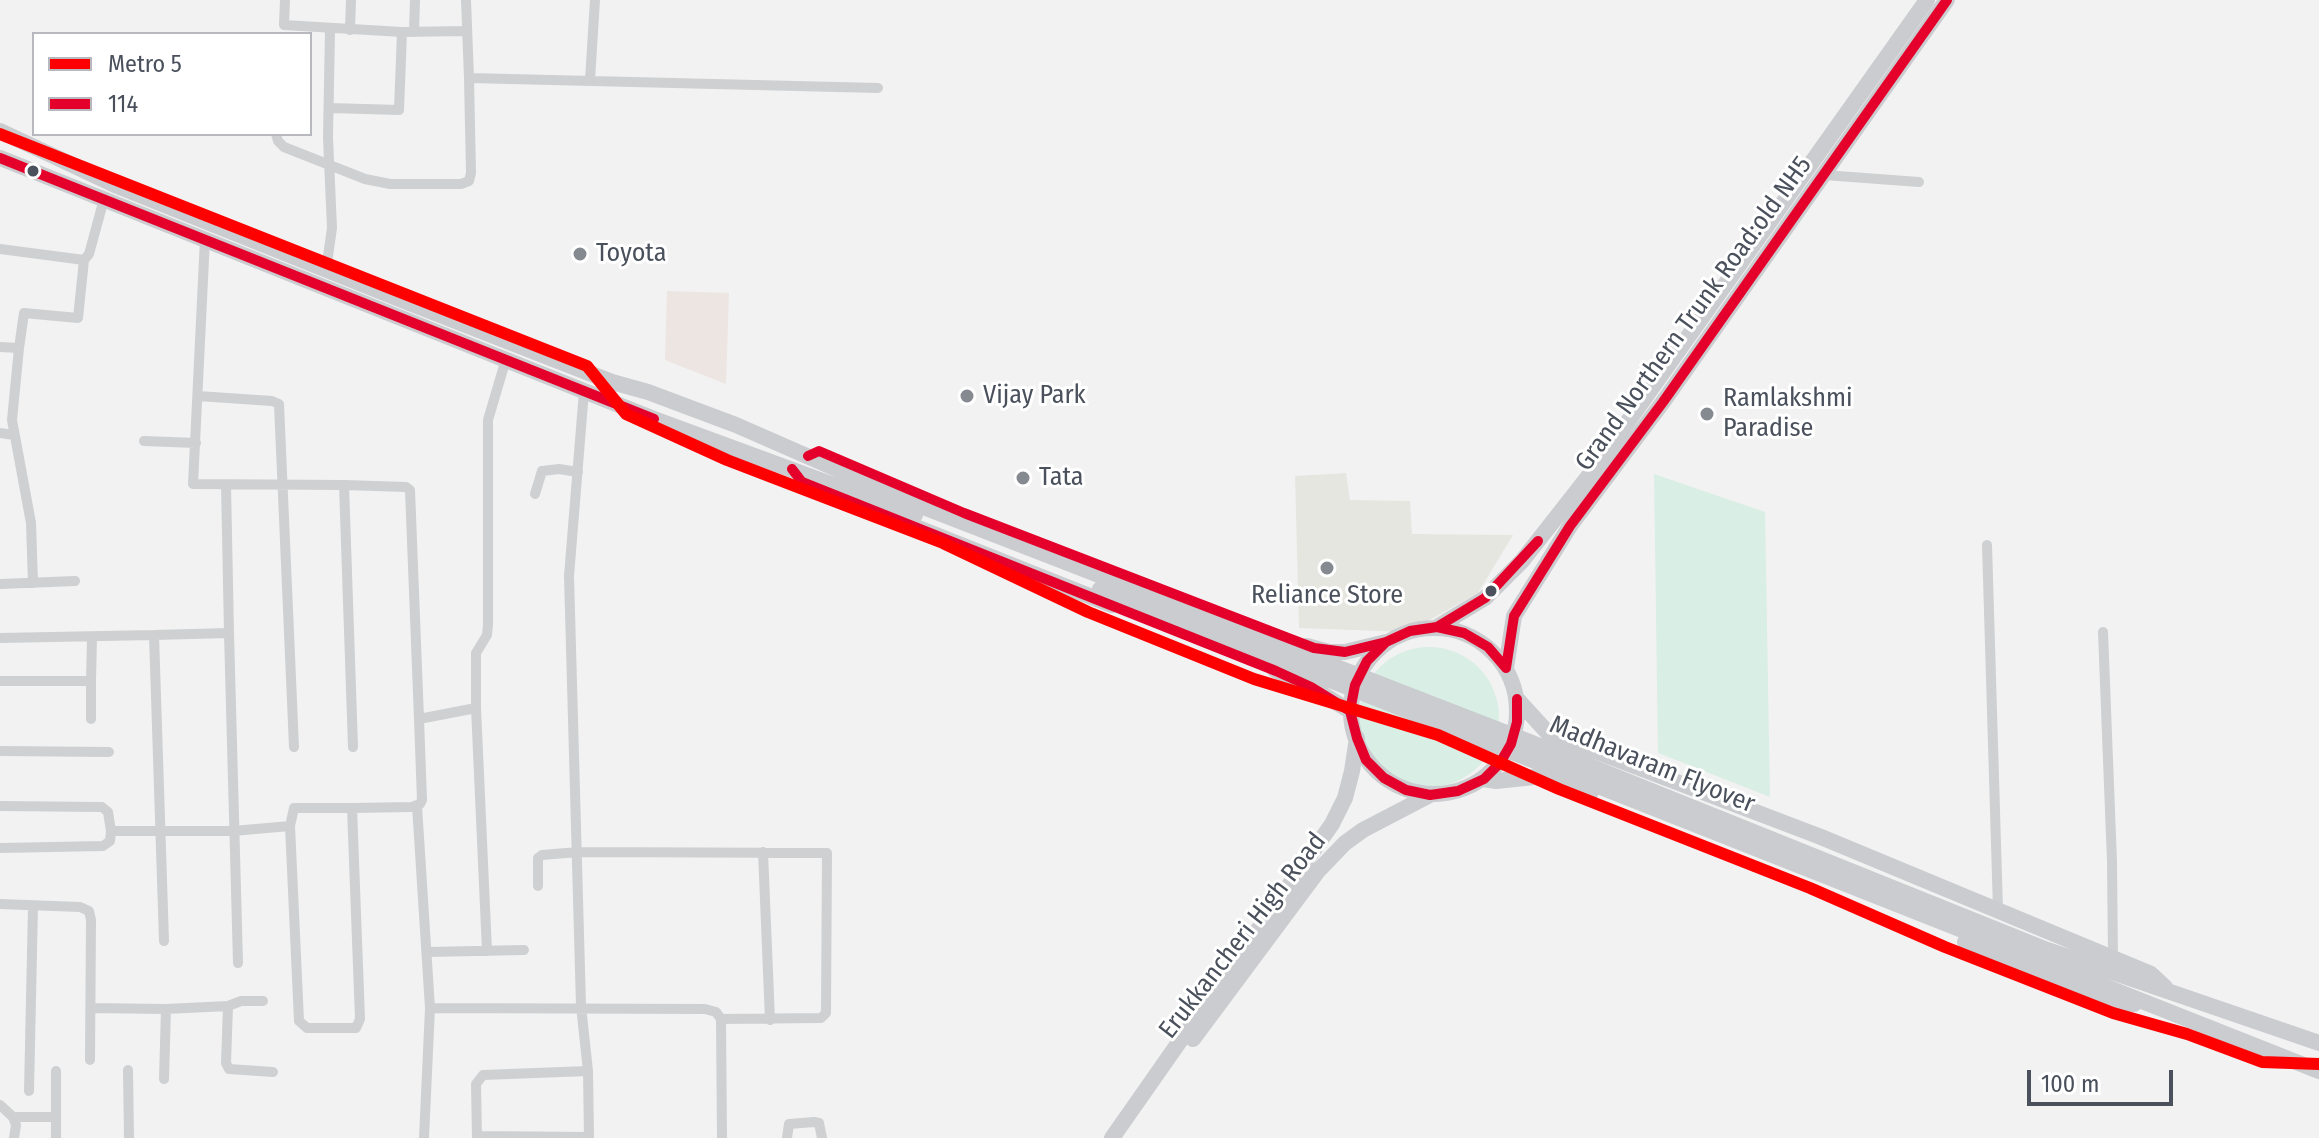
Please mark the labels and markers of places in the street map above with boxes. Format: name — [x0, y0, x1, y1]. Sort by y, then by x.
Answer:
unlabelled marker — [25, 163, 41, 179]
place label: Toyota — [596, 238, 666, 270]
marker: Toyota — [571, 245, 589, 263]
place label: Vijay Park — [983, 380, 1086, 412]
place label: Ramlakshmi Paradise — [1723, 383, 1852, 444]
marker: Vijay Park — [958, 387, 976, 405]
marker: Ramlakshmi Paradise — [1698, 405, 1716, 423]
place label: Tata — [1039, 462, 1084, 494]
marker: Tata — [1014, 469, 1032, 487]
marker: Reliance Store — [1318, 559, 1336, 577]
place label: Reliance Store — [1251, 580, 1403, 612]
unlabelled marker — [1483, 583, 1499, 599]

